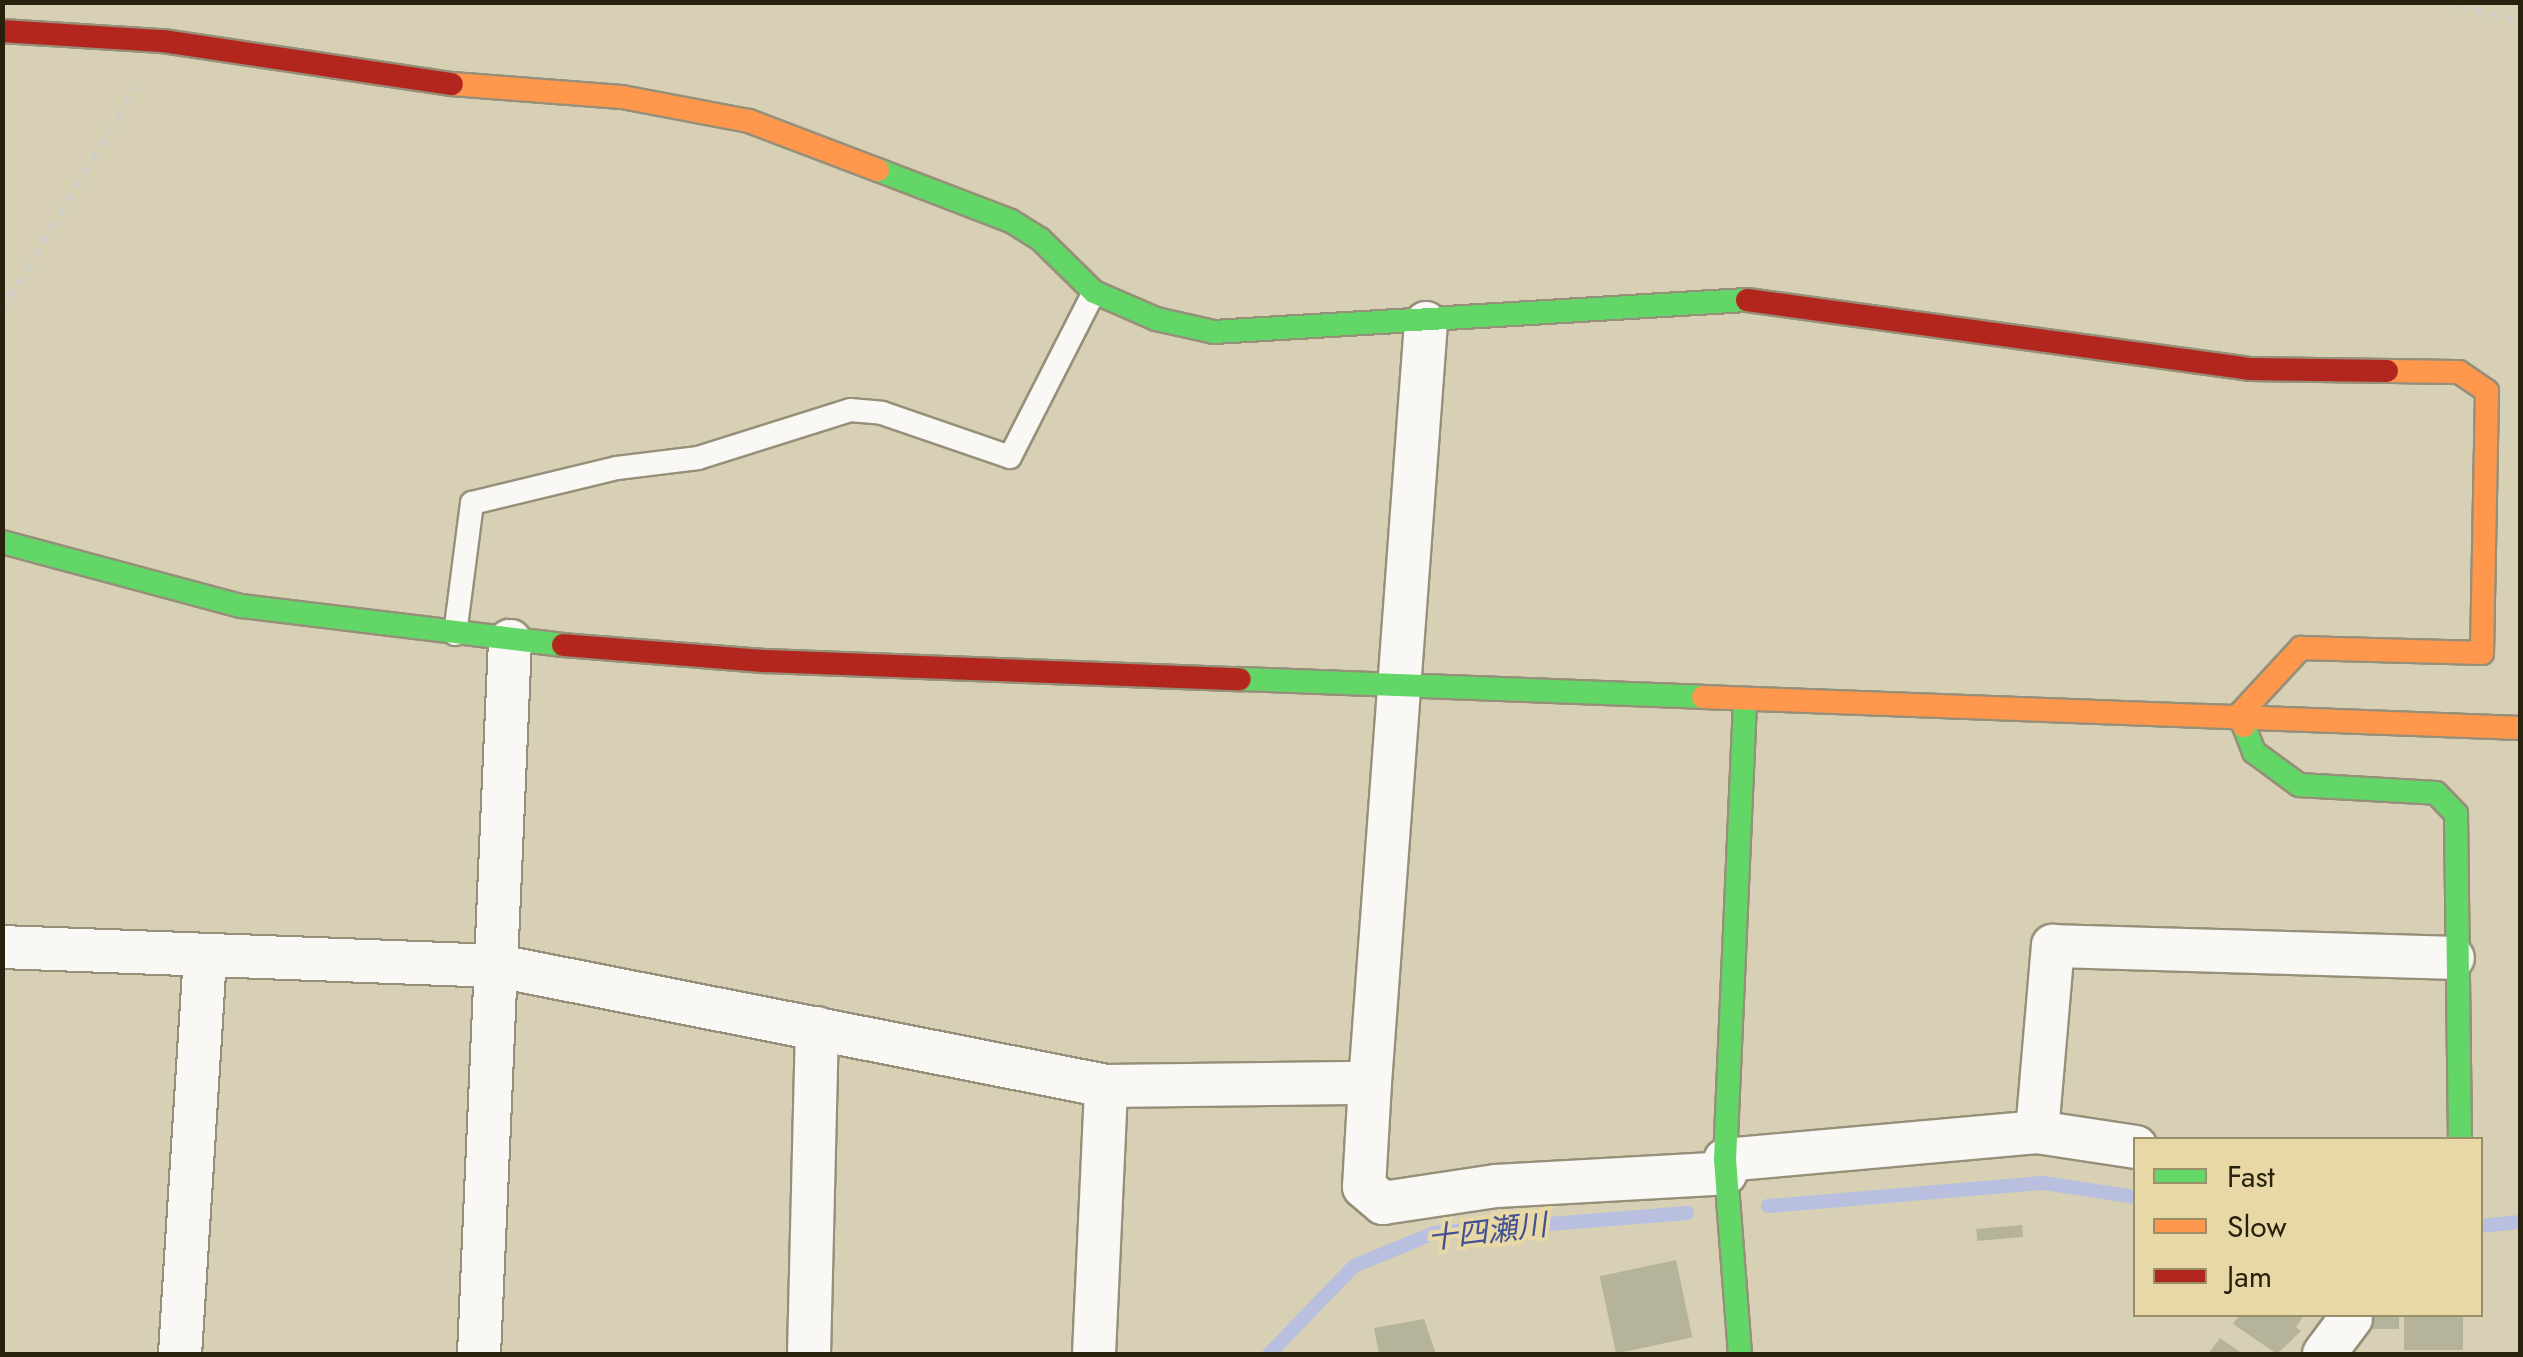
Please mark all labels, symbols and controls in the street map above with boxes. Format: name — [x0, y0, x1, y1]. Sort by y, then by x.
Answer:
legend — [2133, 1137, 2483, 1317]
text: Fast — [2227, 1155, 2275, 1198]
text: Slow — [2227, 1205, 2287, 1248]
water label: 十四瀬川 — [1425, 1207, 1549, 1257]
text: Jam — [2227, 1255, 2272, 1298]

